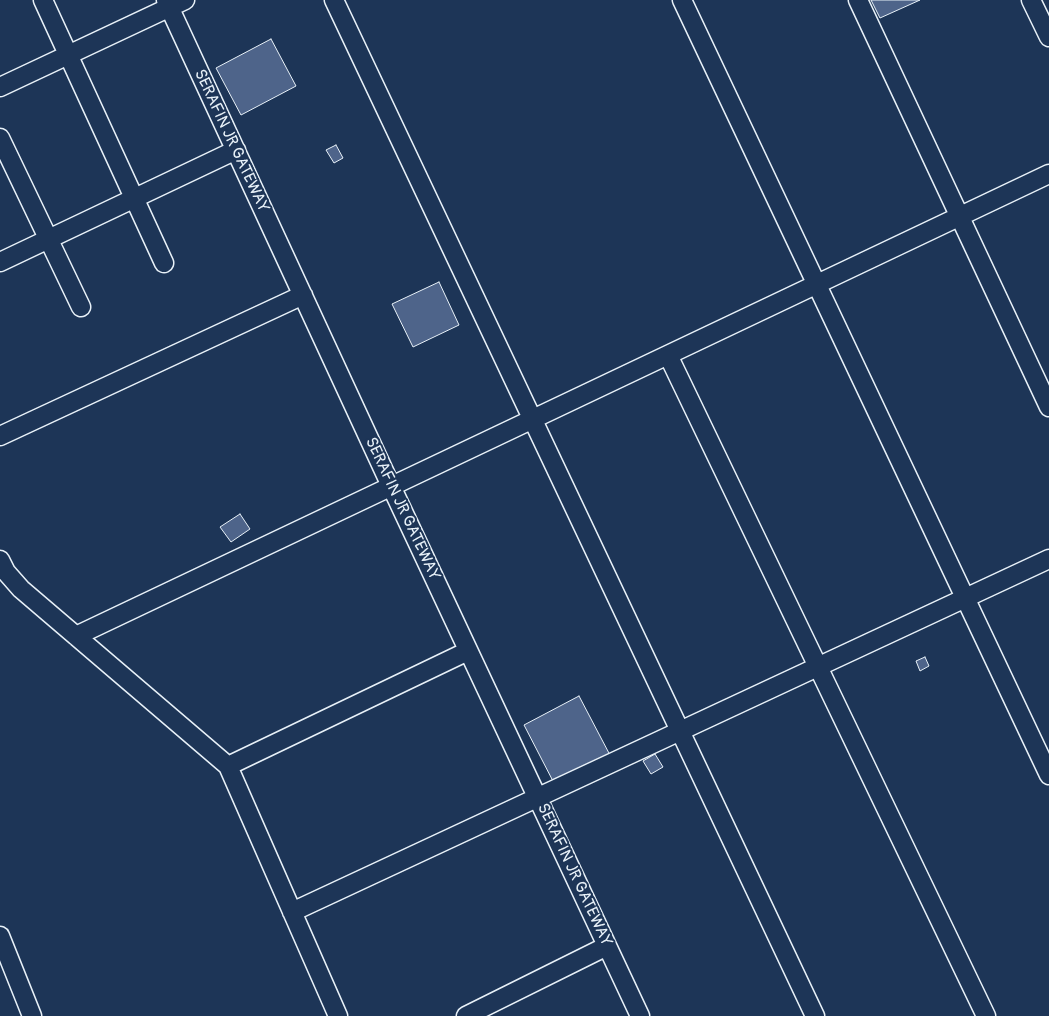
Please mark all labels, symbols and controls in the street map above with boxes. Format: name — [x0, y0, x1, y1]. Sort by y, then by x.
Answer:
street label: SERAFIN JR GATEWAY — [189, 67, 273, 215]
street label: SERAFIN JR GATEWAY — [360, 435, 444, 583]
street label: SERAFIN JR GATEWAY — [532, 801, 616, 949]

